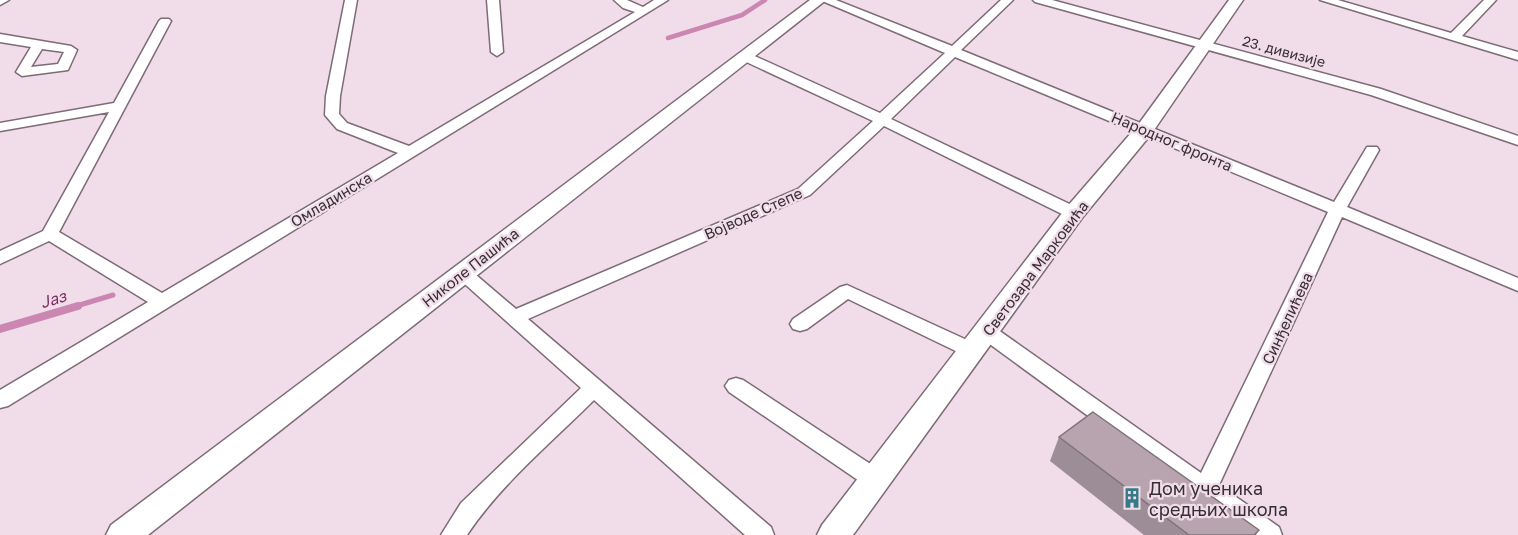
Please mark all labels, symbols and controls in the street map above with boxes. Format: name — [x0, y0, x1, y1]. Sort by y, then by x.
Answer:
street label: 23. дивизије — [1241, 32, 1327, 70]
street label: Народног фронта — [1109, 107, 1235, 175]
street label: Омладинска — [287, 168, 375, 230]
street label: Војводе Степе — [701, 183, 805, 243]
street label: Светозара Марковића — [978, 197, 1092, 339]
street label: Николе Пашића — [418, 224, 522, 310]
street label: Синђелићева — [1258, 269, 1316, 367]
water label: Јаз — [37, 285, 70, 312]
place label: Дом ученика средњих школа — [1149, 477, 1288, 520]
building icon: Дом ученика средњих школа — [1120, 486, 1144, 510]

